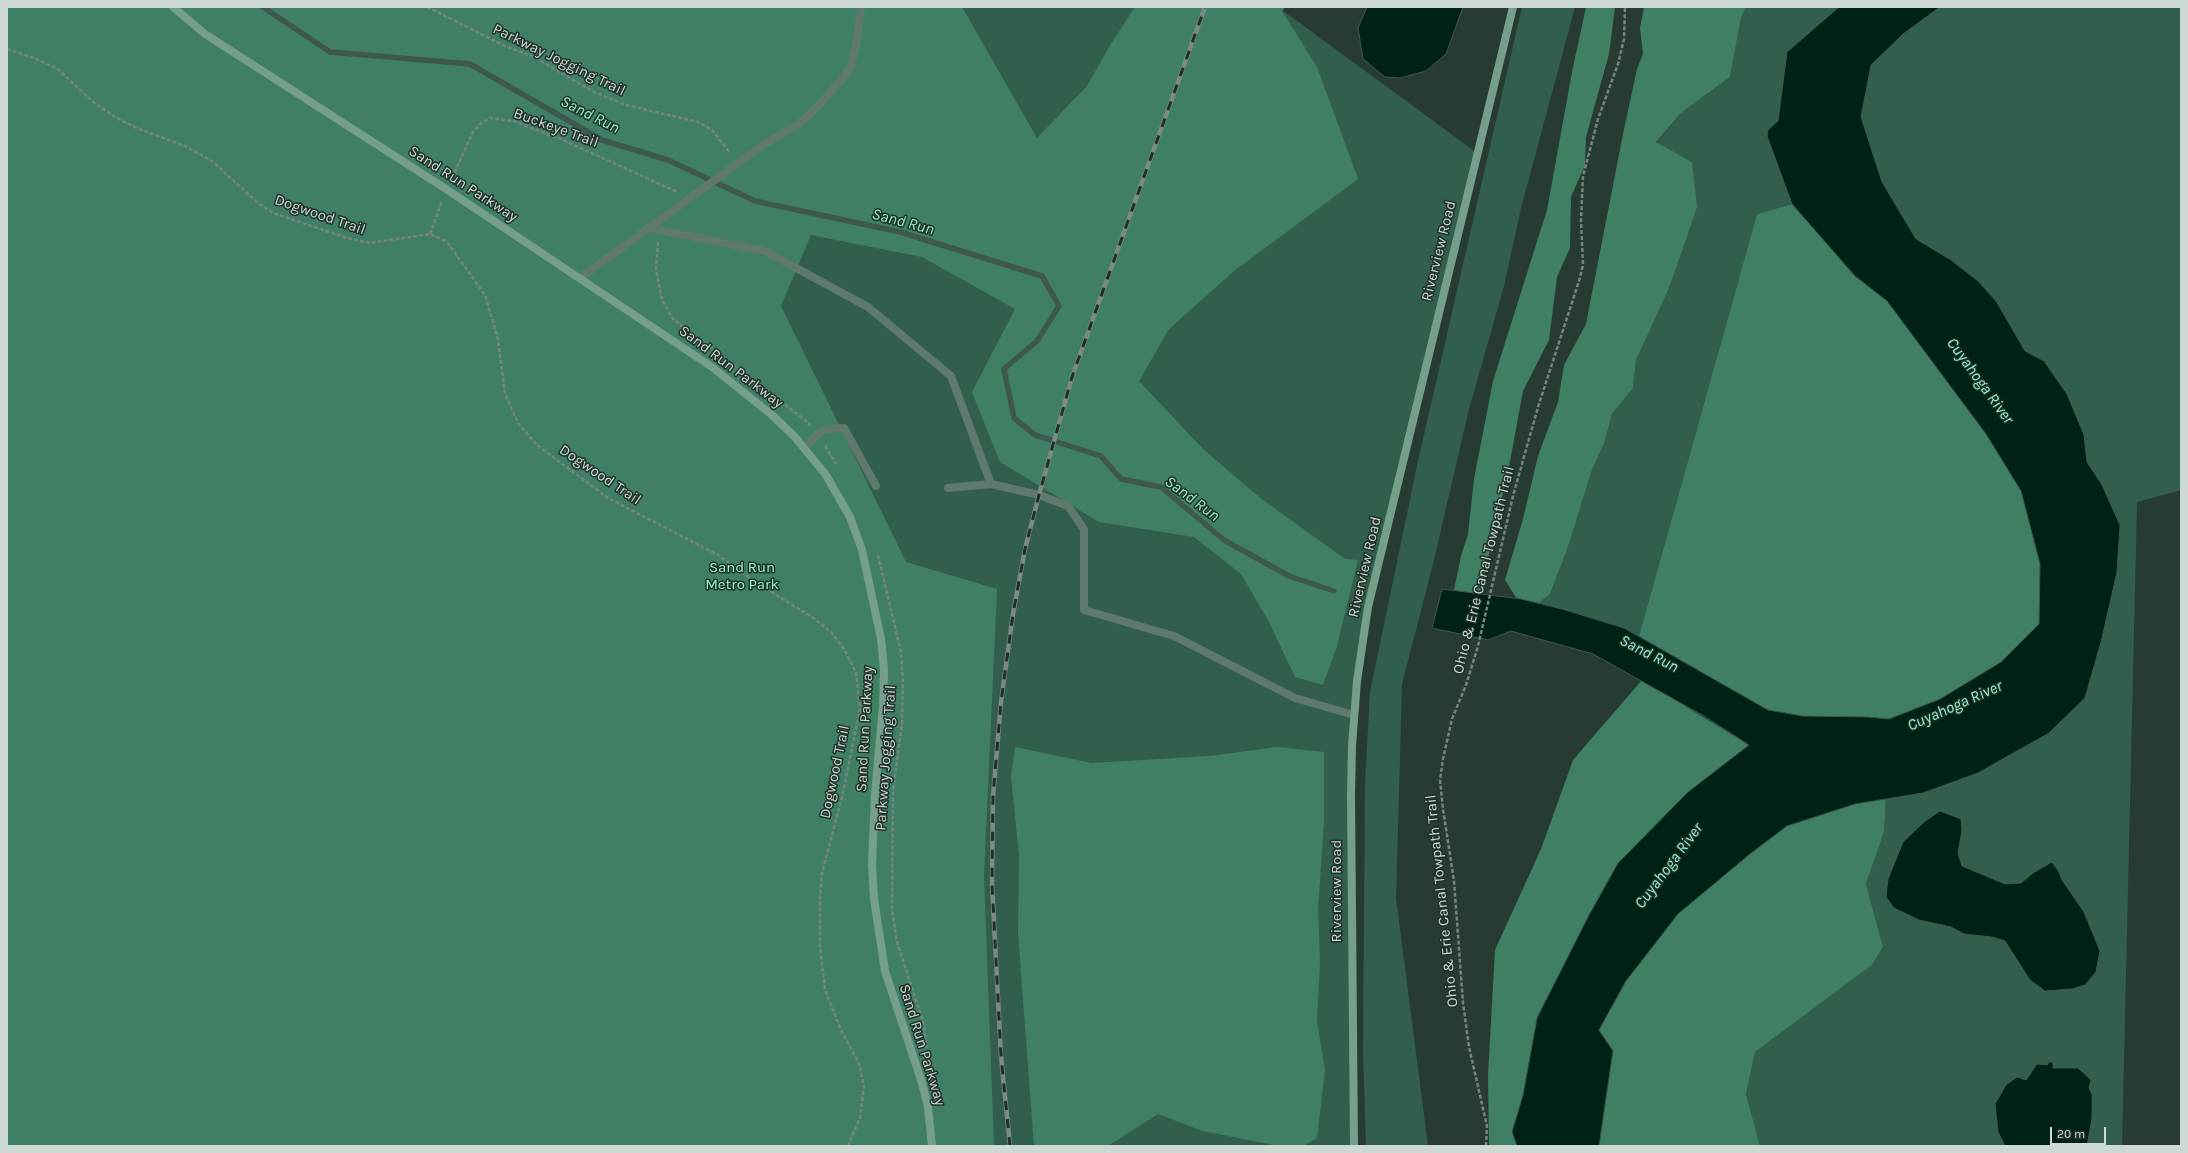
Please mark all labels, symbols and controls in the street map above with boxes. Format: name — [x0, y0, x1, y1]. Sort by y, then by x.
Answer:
street label: Parkway Jogging Trail — [490, 20, 628, 100]
water label: Sand Run — [557, 92, 623, 138]
street label: Buckeye Trail — [511, 104, 601, 152]
street label: Sand Run Parkway — [405, 142, 521, 226]
street label: Dogwood Trail — [272, 191, 368, 239]
street label: Riverview Road — [1418, 199, 1460, 303]
water label: Sand Run — [870, 204, 936, 240]
street label: Sand Run Parkway — [675, 322, 787, 412]
water label: Cuyahoga River — [1942, 334, 2018, 428]
street label: Dogwood Trail — [556, 441, 644, 509]
street label: Ohio & Erie Canal Towpath Trail — [1449, 464, 1519, 676]
water label: Sand Run — [1161, 472, 1223, 526]
street label: Riverview Road — [1345, 515, 1385, 619]
park label: Sand Run Metro Park — [705, 559, 779, 594]
water label: Sand Run — [1616, 631, 1682, 677]
street label: Sand Run Parkway — [853, 665, 877, 793]
water label: Cuyahoga River — [1904, 676, 2006, 736]
street label: Parkway Jogging Trail — [872, 685, 900, 831]
street label: Dogwood Trail — [816, 724, 854, 820]
street label: Ohio & Erie Canal Towpath Trail — [1422, 794, 1462, 1008]
water label: Cuyahoga River — [1631, 819, 1707, 913]
street label: Riverview Road — [1328, 840, 1346, 942]
street label: Sand Run Parkway — [895, 982, 949, 1108]
scale bar — [2052, 1119, 2108, 1145]
text: 20 m — [2057, 1127, 2085, 1141]

